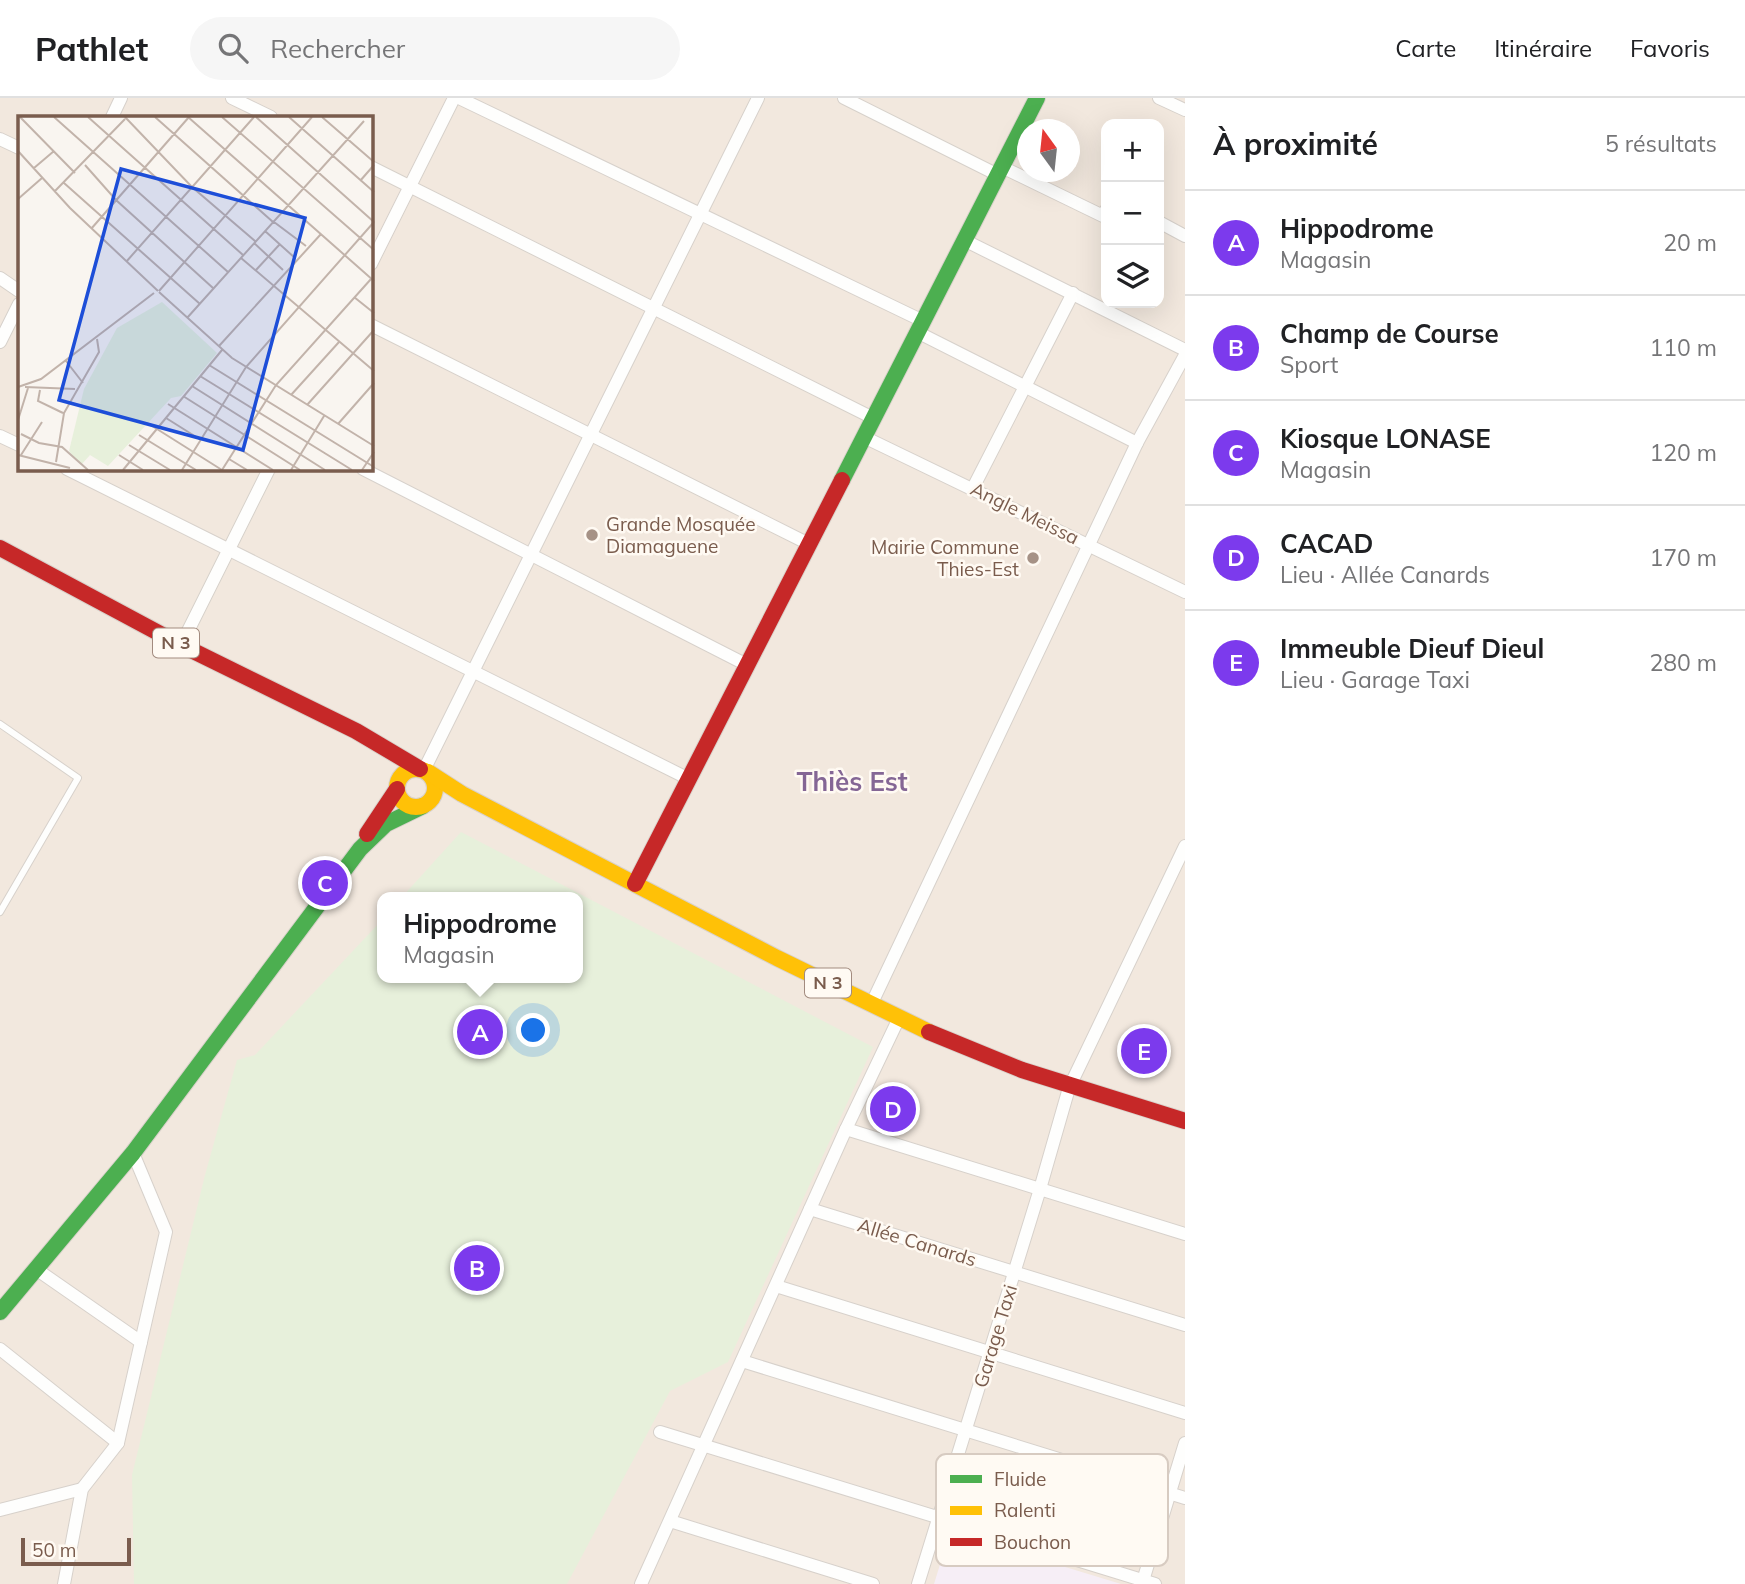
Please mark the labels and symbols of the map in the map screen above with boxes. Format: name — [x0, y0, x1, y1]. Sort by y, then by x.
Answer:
inset map — [18, 116, 373, 471]
north arrow — [1017, 119, 1080, 182]
street label: Angle Meissa — [967, 476, 1083, 550]
place label: Grande Mosquée Diamaguene — [606, 512, 756, 558]
marker: Grande Mosquée Diamaguene — [584, 527, 600, 543]
place label: Mairie Commune Thies-Est — [871, 535, 1019, 581]
marker: Mairie Commune Thies-Est — [1025, 550, 1041, 566]
road number: N 3 — [153, 628, 199, 658]
district label: Thiès Est — [796, 765, 908, 798]
pin: C — [302, 857, 348, 909]
road number: N 3 — [805, 968, 851, 998]
pin: A — [457, 1006, 503, 1058]
your location — [516, 1013, 550, 1047]
pin: E — [1121, 1025, 1167, 1077]
pin: D — [870, 1083, 916, 1135]
street label: Allée Canards — [855, 1213, 979, 1271]
pin: B — [454, 1242, 500, 1294]
street label: Garage Taxi — [968, 1282, 1022, 1390]
legend — [936, 1454, 1168, 1566]
text: Fluide — [994, 1467, 1046, 1491]
text: Ralenti — [994, 1498, 1056, 1522]
text: Bouchon — [994, 1530, 1071, 1554]
scale bar — [21, 1535, 131, 1567]

